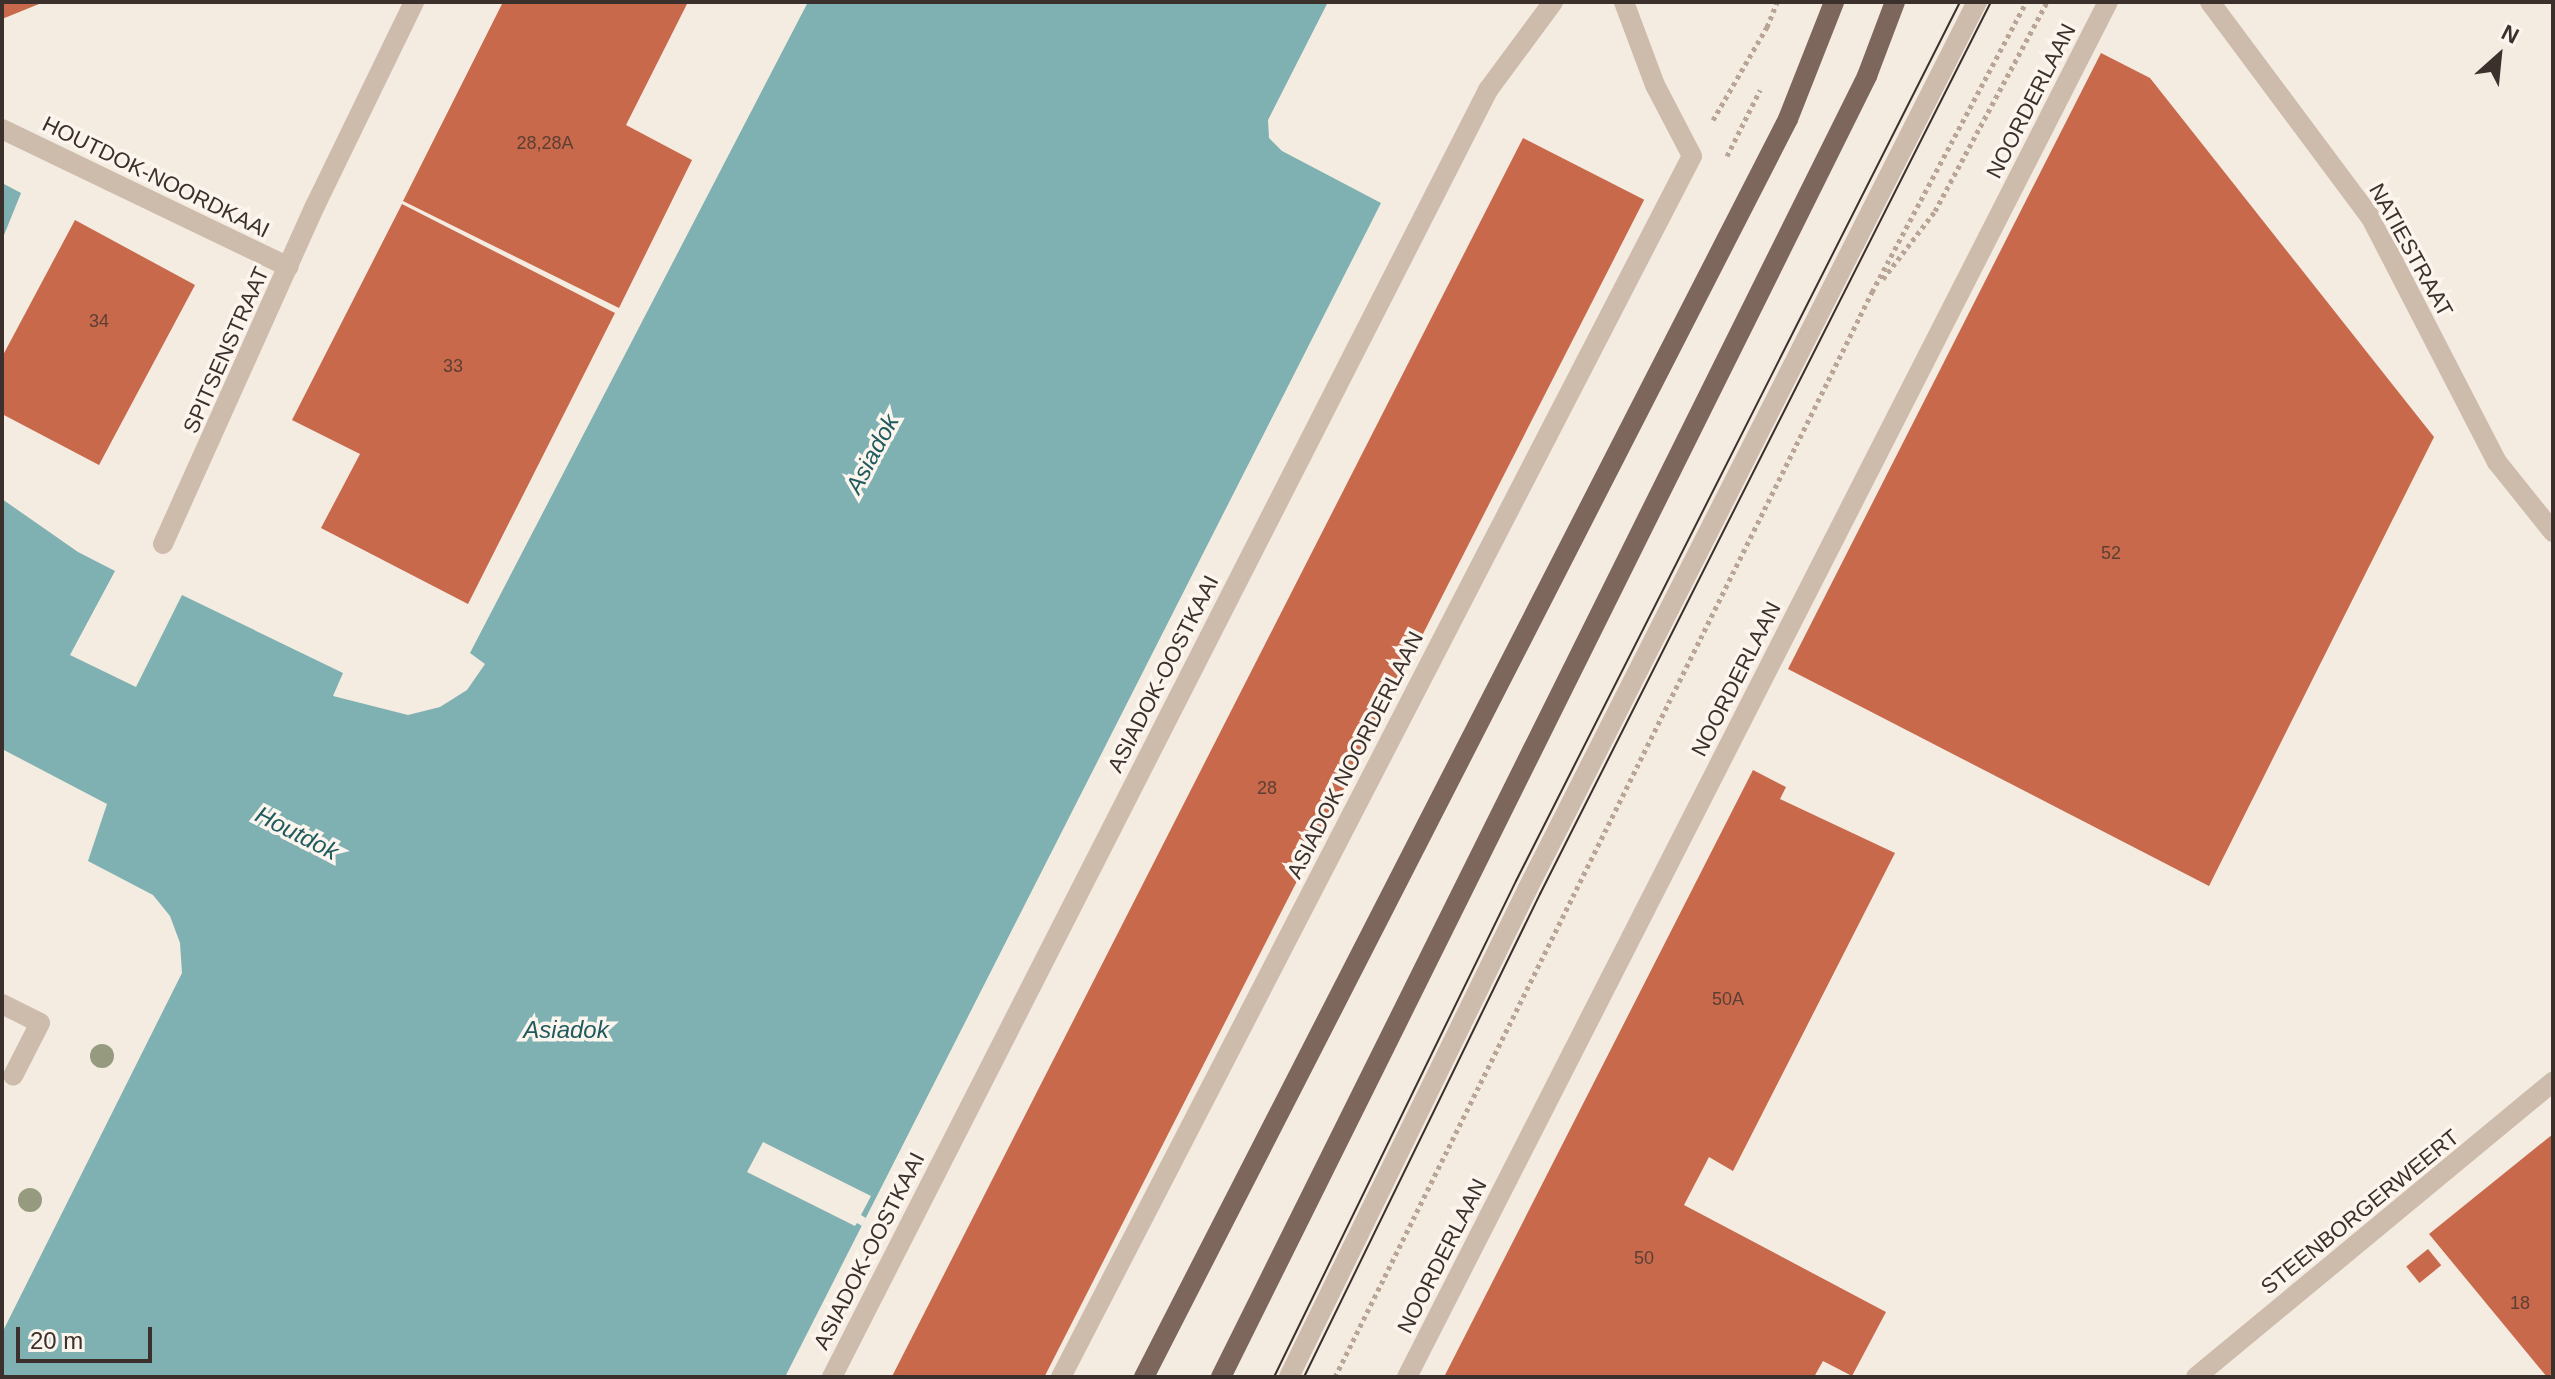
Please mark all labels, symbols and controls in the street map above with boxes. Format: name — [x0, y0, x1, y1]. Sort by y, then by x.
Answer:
north arrow — [2459, 16, 2539, 96]
street label: NOORDERLAAN — [1981, 19, 2081, 183]
text: N — [2497, 19, 2523, 49]
street label: HOUTDOK-NOORDKAAI — [38, 110, 274, 244]
house number: 28,28A — [516, 132, 574, 154]
street label: NATIESTRAAT — [2364, 179, 2458, 321]
street label: SPITSENSTRAAT — [177, 263, 275, 437]
house number: 34 — [89, 310, 109, 332]
house number: 33 — [443, 355, 463, 377]
water label: Asiadok — [839, 410, 905, 498]
house number: 52 — [2101, 542, 2121, 564]
street label: ASIADOK-OOSTKAAI — [1102, 571, 1224, 777]
street label: NOORDERLAAN — [1686, 597, 1786, 761]
street label: ASIADOK NOORDERLAAN — [1281, 627, 1429, 883]
house number: 28 — [1257, 777, 1277, 799]
water label: Houtdok — [251, 800, 343, 866]
house number: 50A — [1712, 988, 1744, 1010]
water label: Asiadok — [523, 1016, 609, 1044]
street label: STEENBORGERWEERT — [2256, 1124, 2464, 1300]
street label: ASIADOK-OOSTKAAI — [808, 1148, 930, 1354]
street label: NOORDERLAAN — [1392, 1174, 1492, 1338]
house number: 50 — [1634, 1247, 1654, 1269]
house number: 18 — [2510, 1292, 2530, 1314]
scale bar — [20, 1311, 156, 1361]
text: 20 m — [30, 1327, 83, 1354]

